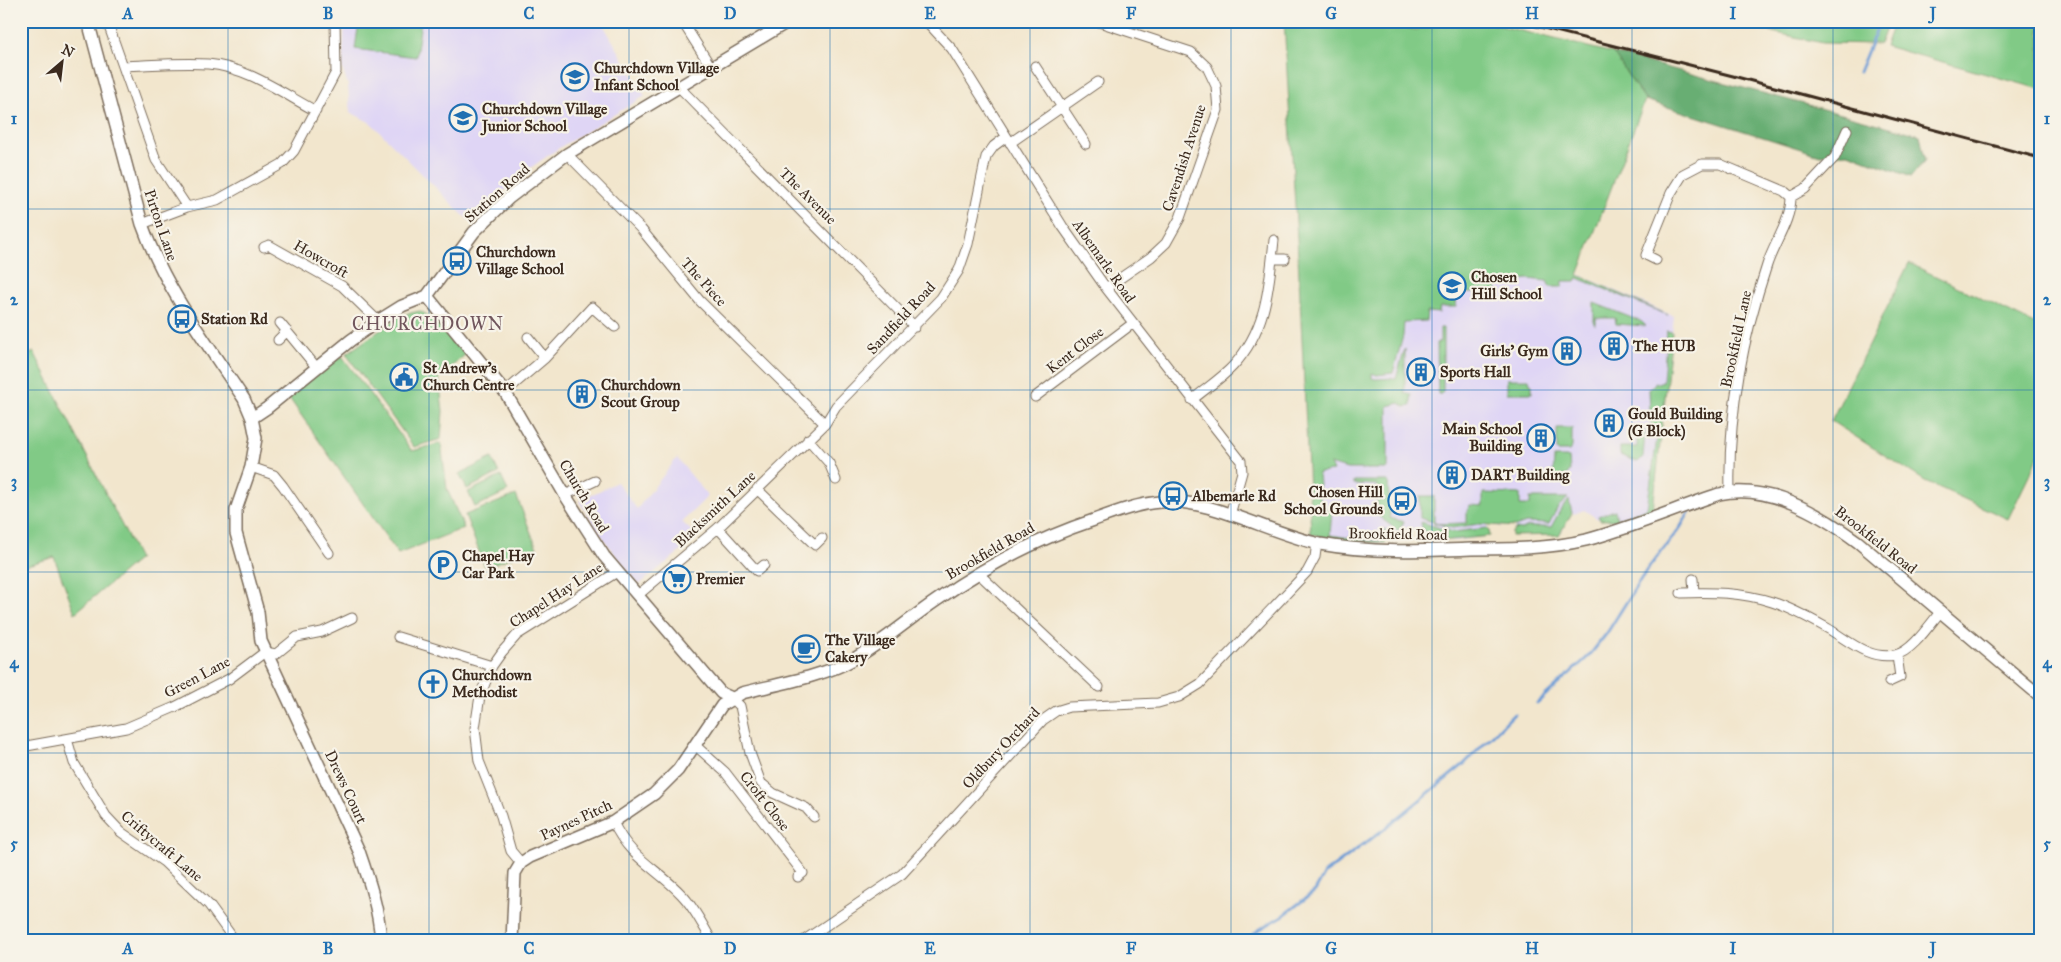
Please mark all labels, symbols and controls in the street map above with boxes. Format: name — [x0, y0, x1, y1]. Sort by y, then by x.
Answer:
text: A — [122, 4, 134, 23]
text: B — [323, 4, 333, 23]
text: C — [524, 4, 535, 23]
text: D — [724, 4, 737, 23]
text: E — [924, 4, 936, 23]
text: F — [1126, 4, 1137, 23]
text: G — [1325, 4, 1337, 23]
text: H — [1525, 4, 1539, 23]
text: I — [1730, 4, 1737, 23]
text: J — [1928, 4, 1937, 24]
north arrow — [38, 38, 88, 88]
text: N — [59, 41, 77, 61]
place label: Churchdown Village Infant School — [594, 59, 720, 94]
school or university icon: Churchdown Village Infant School — [560, 62, 590, 92]
place label: Churchdown Village Junior School — [480, 100, 608, 136]
street label: Cavendish Avenue — [1158, 102, 1210, 214]
school or university icon: Churchdown Village Junior School — [448, 103, 478, 133]
text: 1 — [11, 109, 18, 128]
text: 1 — [2044, 109, 2051, 128]
street label: Station Road — [461, 159, 534, 226]
street label: The Avenue — [776, 164, 840, 228]
street label: Pirton Lane — [140, 187, 182, 263]
street label: Albemarle Road — [1068, 215, 1140, 307]
street label: Howcroft — [291, 236, 352, 282]
place label: Churchdown Village School — [475, 243, 565, 279]
bus stop icon: Churchdown Village School — [442, 246, 472, 276]
street label: The Piece — [677, 254, 731, 310]
place label: Chosen Hill School — [1471, 268, 1543, 303]
school or university icon: Chosen Hill School — [1437, 271, 1467, 301]
street label: Sandfield Road — [863, 278, 939, 358]
street label: Brookfield Lane — [1717, 289, 1755, 389]
text: 2 — [10, 290, 19, 309]
text: 2 — [2043, 290, 2052, 309]
bus stop icon: Station Rd — [167, 304, 197, 334]
place label: Station Rd — [201, 310, 268, 328]
district label: CHURCHDOWN — [352, 313, 504, 335]
street label: Kent Close — [1043, 323, 1107, 377]
building icon: The HUB — [1599, 331, 1629, 361]
building icon: Girls' Gym — [1552, 336, 1582, 366]
place label: The HUB — [1632, 337, 1696, 355]
place label: Girls' Gym — [1480, 342, 1548, 361]
building icon: Sports Hall — [1406, 357, 1436, 387]
place label: St Andrew's Church Centre — [423, 359, 515, 394]
public building icon: St Andrew's Church Centre — [389, 362, 419, 392]
place label: Sports Hall — [1440, 363, 1512, 382]
place label: Churchdown Scout Group — [601, 376, 682, 412]
building icon: Churchdown Scout Group — [567, 379, 597, 409]
place label: Gould Building (G Block) — [1628, 405, 1723, 441]
building icon: Gould Building (G Block) — [1594, 408, 1624, 438]
place label: Main School Building — [1442, 420, 1523, 456]
building icon: Main School Building — [1526, 423, 1556, 453]
street label: Church Road — [555, 456, 613, 536]
building icon: DART Building — [1437, 460, 1467, 490]
place label: DART Building — [1471, 466, 1570, 485]
street label: Blacksmith Lane — [671, 467, 759, 551]
text: 3 — [11, 472, 17, 492]
text: 3 — [2044, 472, 2050, 492]
bus stop icon: Albemarle Rd — [1158, 481, 1188, 511]
place label: Chosen Hill School Grounds — [1284, 483, 1384, 518]
bus stop icon: Chosen Hill School Grounds — [1387, 486, 1417, 516]
place label: Albemarle Rd — [1191, 487, 1276, 505]
street label: Brookfield Road — [1831, 502, 1921, 578]
street label: Brookfield Road — [942, 518, 1038, 584]
street label: Brookfield Road — [1348, 524, 1448, 544]
place label: Chapel Hay Car Park — [462, 547, 535, 582]
parking icon: Chapel Hay Car Park — [428, 550, 458, 580]
street label: Chapel Hay Lane — [506, 558, 606, 632]
supermarket icon: Premier — [662, 564, 692, 594]
place label: Premier — [696, 570, 745, 588]
place label: The Village Cakery — [824, 631, 896, 667]
cafe icon: The Village Cakery — [791, 634, 821, 664]
street label: Green Lane — [161, 652, 233, 702]
text: 4 — [10, 653, 20, 673]
text: 4 — [2043, 653, 2053, 673]
place label: Churchdown Methodist — [452, 666, 533, 701]
church icon: Churchdown Methodist — [418, 669, 448, 699]
street label: Oldbury Orchard — [959, 703, 1044, 793]
street label: Drews Court — [321, 747, 371, 827]
street label: Croft Close — [736, 768, 794, 834]
street label: Paynes Pitch — [537, 795, 615, 844]
street label: Criftycraft Lane — [118, 807, 206, 885]
text: 5 — [10, 834, 18, 853]
text: 5 — [2043, 834, 2051, 853]
text: A — [122, 939, 134, 958]
text: B — [323, 939, 333, 958]
text: C — [524, 939, 535, 958]
text: D — [724, 939, 737, 958]
text: E — [924, 939, 936, 958]
text: F — [1126, 939, 1137, 958]
text: G — [1325, 939, 1337, 958]
text: H — [1525, 939, 1539, 958]
text: I — [1730, 939, 1737, 958]
text: J — [1928, 939, 1937, 959]

